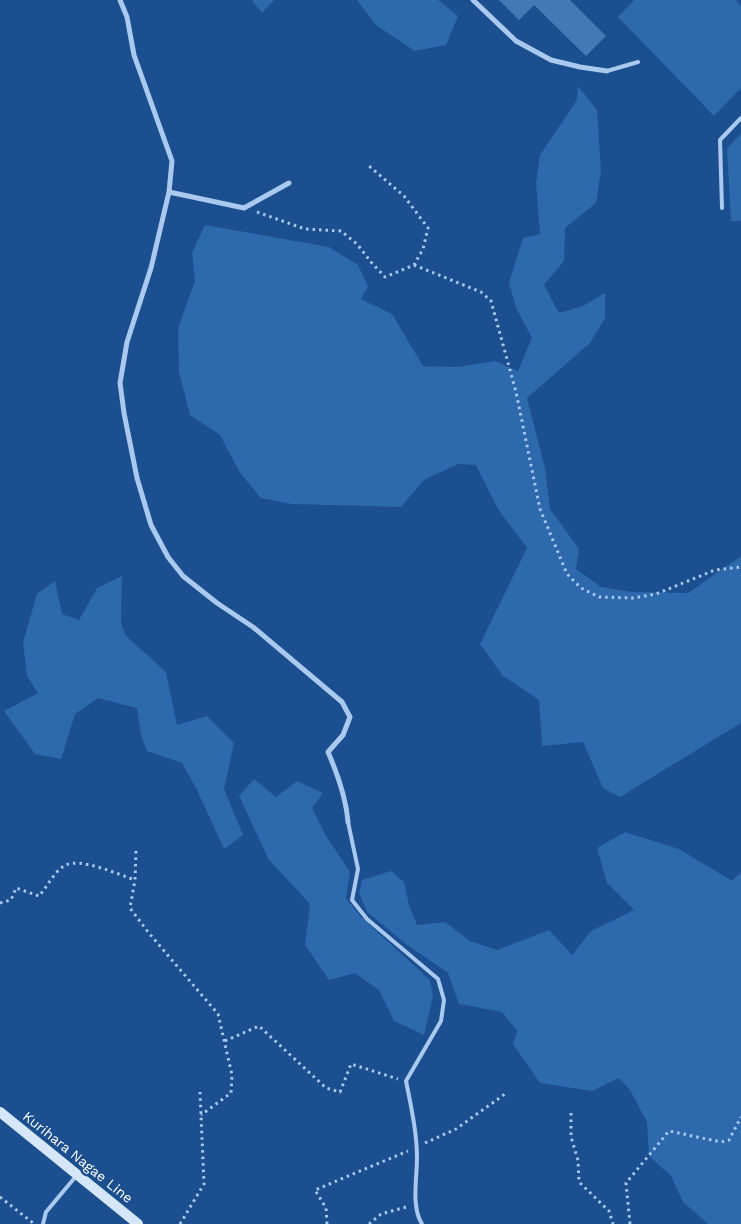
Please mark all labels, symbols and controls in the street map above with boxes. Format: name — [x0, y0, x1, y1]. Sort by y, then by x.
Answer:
street label: Kurihara Nagae Line — [20, 1108, 136, 1206]

